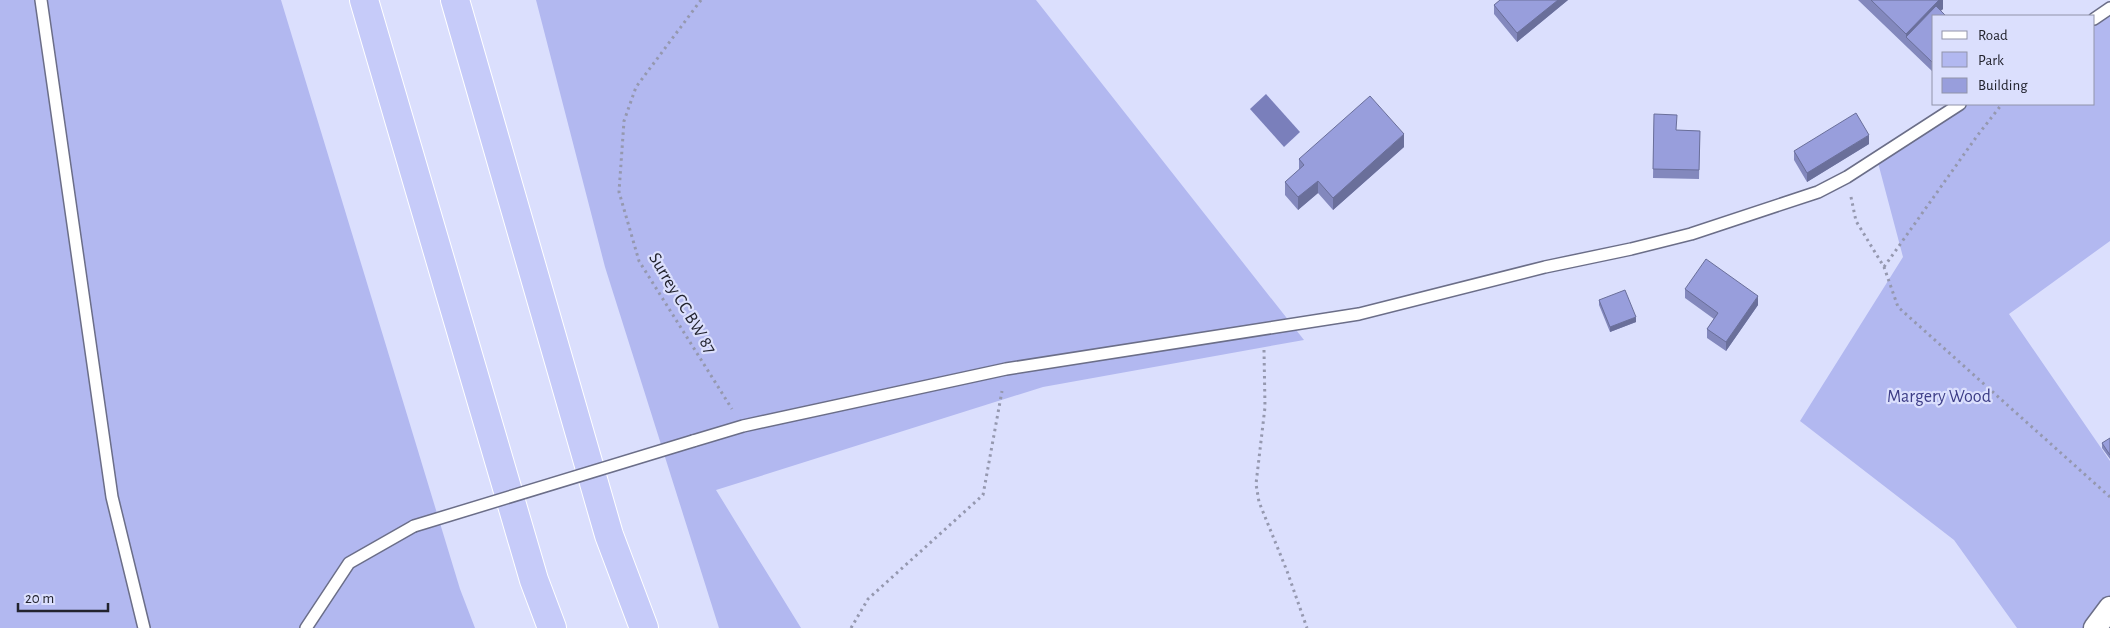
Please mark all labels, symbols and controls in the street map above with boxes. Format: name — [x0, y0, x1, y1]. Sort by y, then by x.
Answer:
legend — [1932, 15, 2095, 105]
text: Road — [1978, 28, 2008, 43]
text: Park — [1978, 53, 2004, 68]
text: Building — [1978, 78, 2028, 93]
street label: Surrey CC BW 87 — [645, 250, 719, 357]
park label: Margery Wood — [1887, 388, 1991, 406]
scale bar — [18, 580, 108, 612]
text: 20 m — [25, 591, 54, 606]

